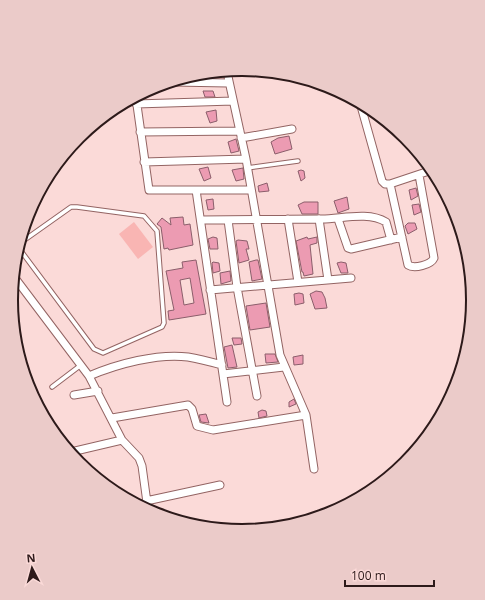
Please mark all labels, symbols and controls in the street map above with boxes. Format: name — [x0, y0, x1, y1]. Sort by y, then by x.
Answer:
north arrow — [12, 548, 52, 588]
text: N — [26, 550, 36, 565]
scale bar — [345, 562, 434, 588]
text: 100 m — [351, 567, 386, 584]

